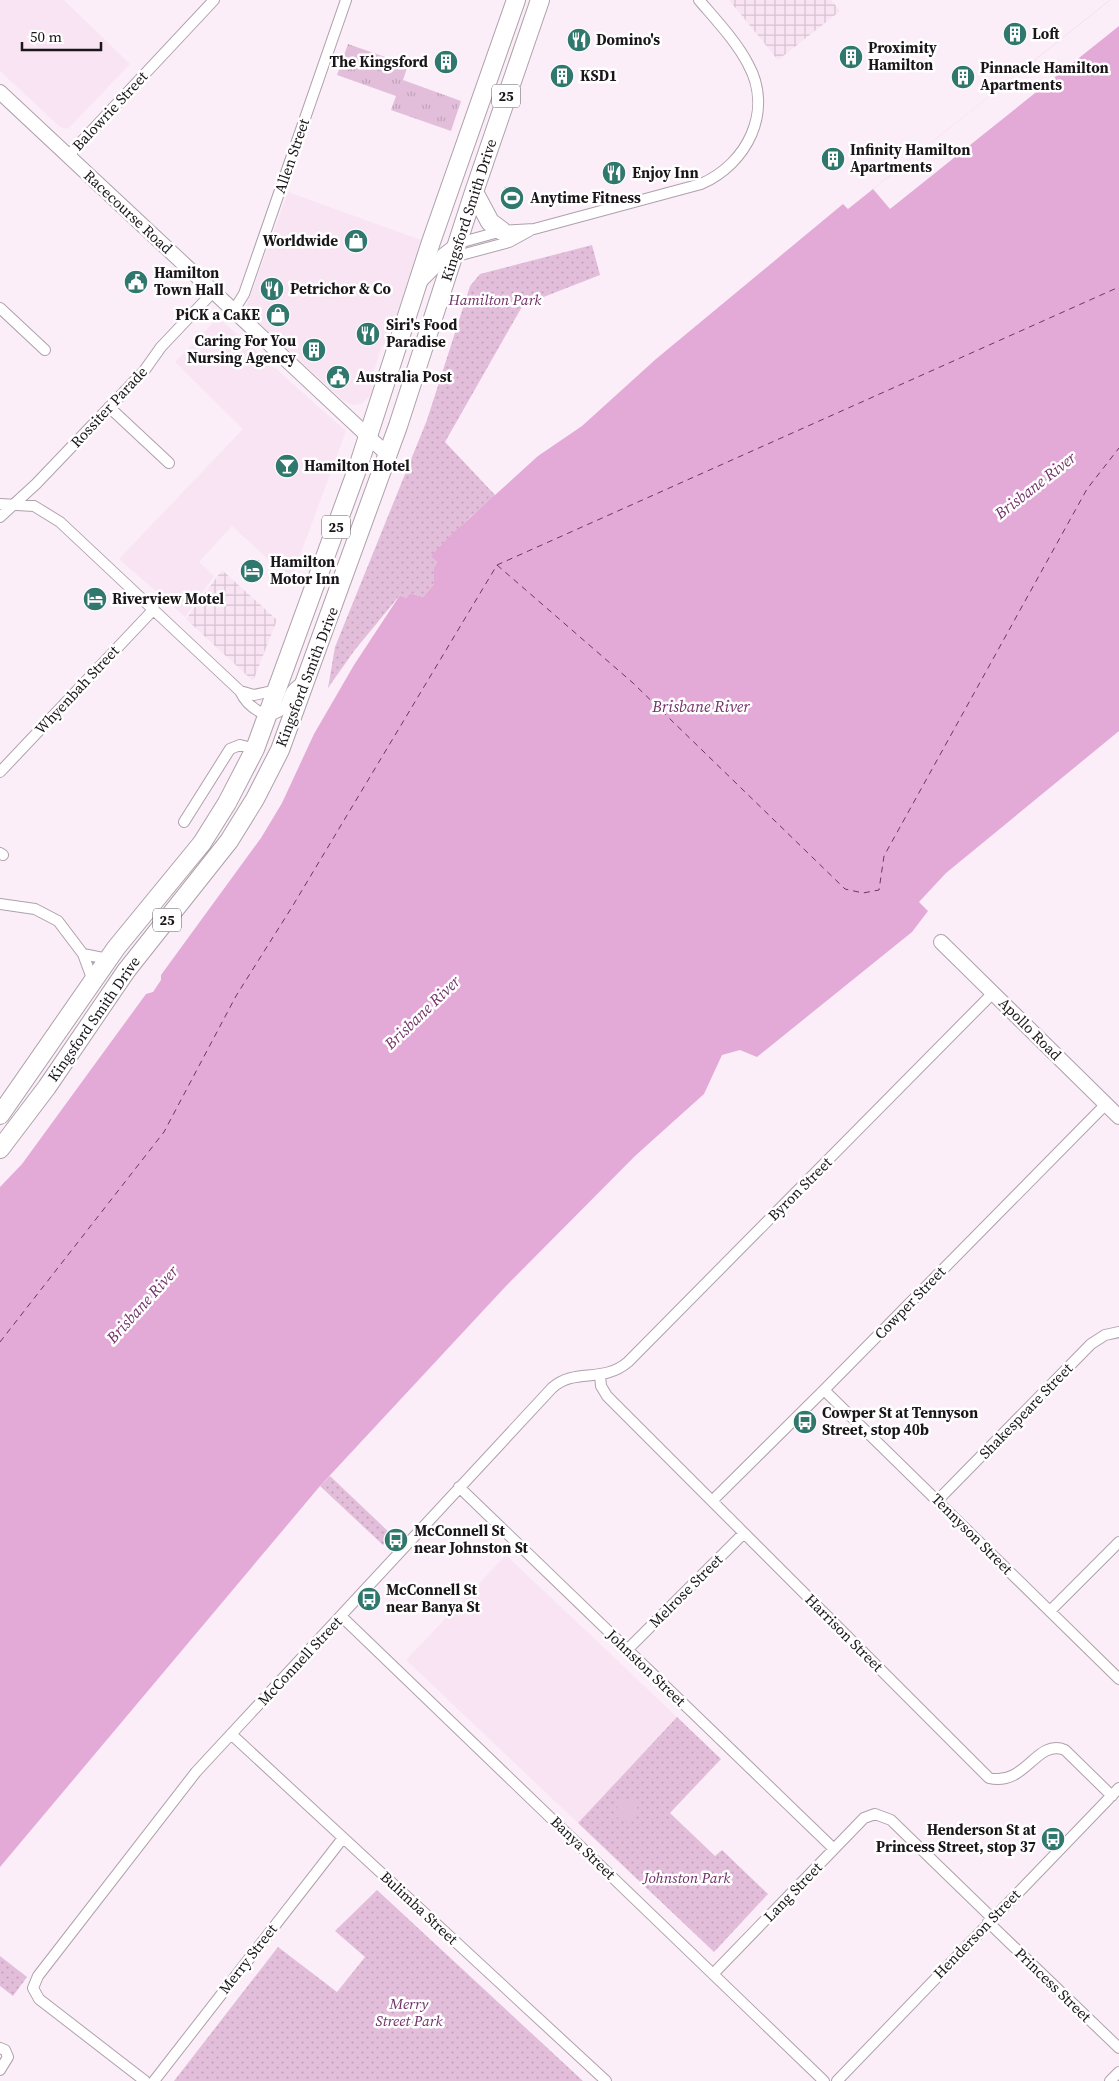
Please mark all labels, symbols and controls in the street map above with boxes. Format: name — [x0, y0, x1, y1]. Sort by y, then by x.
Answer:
scale bar — [22, 20, 101, 52]
building icon: Loft — [1002, 21, 1028, 47]
place label: Loft — [1032, 23, 1060, 44]
text: 50 m — [30, 26, 62, 47]
restaurant icon: Domino's — [566, 27, 592, 53]
place label: Domino's — [596, 29, 660, 50]
place label: Proximity Hamilton — [868, 37, 937, 75]
building icon: Proximity Hamilton — [838, 44, 864, 70]
building icon: The Kingsford — [433, 49, 459, 75]
place label: The Kingsford — [329, 51, 428, 72]
place label: Pinnacle Hamilton Apartments — [980, 57, 1109, 95]
building icon: KSD1 — [549, 63, 575, 89]
building icon: Pinnacle Hamilton Apartments — [950, 64, 976, 90]
place label: KSD1 — [580, 65, 617, 86]
street label: Balowrie Street — [67, 66, 152, 155]
road number: 25 — [492, 84, 520, 108]
street label: Allen Street — [269, 115, 314, 196]
street label: Kingsford Smith Drive — [436, 136, 502, 284]
place label: Infinity Hamilton Apartments — [850, 139, 970, 177]
building icon: Infinity Hamilton Apartments — [820, 146, 846, 172]
restaurant icon: Enjoy Inn — [601, 160, 627, 186]
place label: Enjoy Inn — [632, 162, 699, 183]
street label: Racecourse Road — [79, 165, 178, 259]
sports icon: Anytime Fitness — [499, 185, 525, 211]
place label: Anytime Fitness — [530, 187, 641, 208]
shop icon: Worldwide — [343, 228, 369, 254]
place label: Worldwide — [263, 230, 338, 251]
place label: Hamilton Town Hall — [154, 262, 224, 300]
public building icon: Hamilton Town Hall — [123, 269, 149, 295]
restaurant icon: Petrichor & Co — [259, 276, 285, 302]
place label: Petrichor & Co — [290, 278, 391, 299]
park label: Hamilton Park — [448, 289, 542, 310]
shop icon: PiCK a CaKE — [265, 302, 291, 328]
place label: PiCK a CaKE — [175, 304, 260, 325]
place label: Siri's Food Paradise — [386, 314, 458, 352]
restaurant icon: Siri's Food Paradise — [355, 321, 381, 347]
place label: Caring For You Nursing Agency — [187, 330, 296, 368]
building icon: Caring For You Nursing Agency — [301, 337, 327, 363]
street label: Rossiter Parade — [65, 361, 152, 452]
public building icon: Australia Post — [325, 364, 351, 390]
place label: Australia Post — [356, 366, 452, 387]
water label: Brisbane River — [989, 446, 1081, 524]
bar icon: Hamilton Hotel — [274, 453, 300, 479]
place label: Hamilton Hotel — [304, 455, 410, 476]
road number: 25 — [322, 516, 350, 538]
place label: Hamilton Motor Inn — [270, 551, 340, 589]
hotel icon: Hamilton Motor Inn — [239, 558, 265, 584]
hotel icon: Riverview Motel — [82, 586, 108, 612]
place label: Riverview Motel — [112, 588, 224, 609]
street label: Kingsford Smith Drive — [270, 603, 343, 750]
street label: Whyenbah Street — [30, 640, 124, 739]
water label: Brisbane River — [651, 695, 750, 717]
road number: 25 — [153, 908, 181, 932]
street label: Kingsford Smith Drive — [42, 952, 145, 1086]
water label: Brisbane River — [379, 970, 465, 1054]
street label: Apollo Road — [994, 993, 1067, 1065]
street label: Byron Street — [763, 1152, 836, 1225]
water label: Brisbane River — [101, 1260, 183, 1348]
street label: Cowper Street — [869, 1261, 950, 1344]
street label: Shakespeare Street — [974, 1358, 1077, 1463]
place label: Cowper St at Tennyson Street, stop 40b — [822, 1402, 978, 1440]
bus stop icon: Cowper St at Tennyson Street, stop 40b — [792, 1409, 818, 1435]
street label: Tennyson Street — [927, 1488, 1018, 1579]
place label: McConnell St near Johnston St — [414, 1520, 529, 1558]
bus stop icon: McConnell St near Johnston St — [383, 1527, 409, 1553]
street label: Melrose Street — [644, 1549, 727, 1632]
place label: McConnell St near Banya St — [386, 1579, 480, 1617]
bus stop icon: McConnell St near Banya St — [356, 1586, 382, 1612]
street label: Harrison Street — [801, 1589, 888, 1676]
street label: McConnell Street — [253, 1611, 347, 1710]
street label: Johnston Street — [601, 1624, 691, 1711]
street label: Banya Street — [546, 1811, 621, 1884]
place label: Henderson St at Princess Street, stop 37 — [876, 1819, 1037, 1857]
bus stop icon: Henderson St at Princess Street, stop 37 — [1040, 1826, 1066, 1852]
street label: Lang Street — [759, 1857, 827, 1926]
street label: Bulimba Street — [376, 1866, 463, 1949]
park label: Johnston Park — [642, 1867, 731, 1888]
street label: Henderson Street — [929, 1884, 1025, 1983]
street label: Merry Street — [214, 1919, 282, 1998]
street label: Princess Street — [1010, 1943, 1096, 2027]
park label: Merry Street Park — [375, 1993, 443, 2031]

